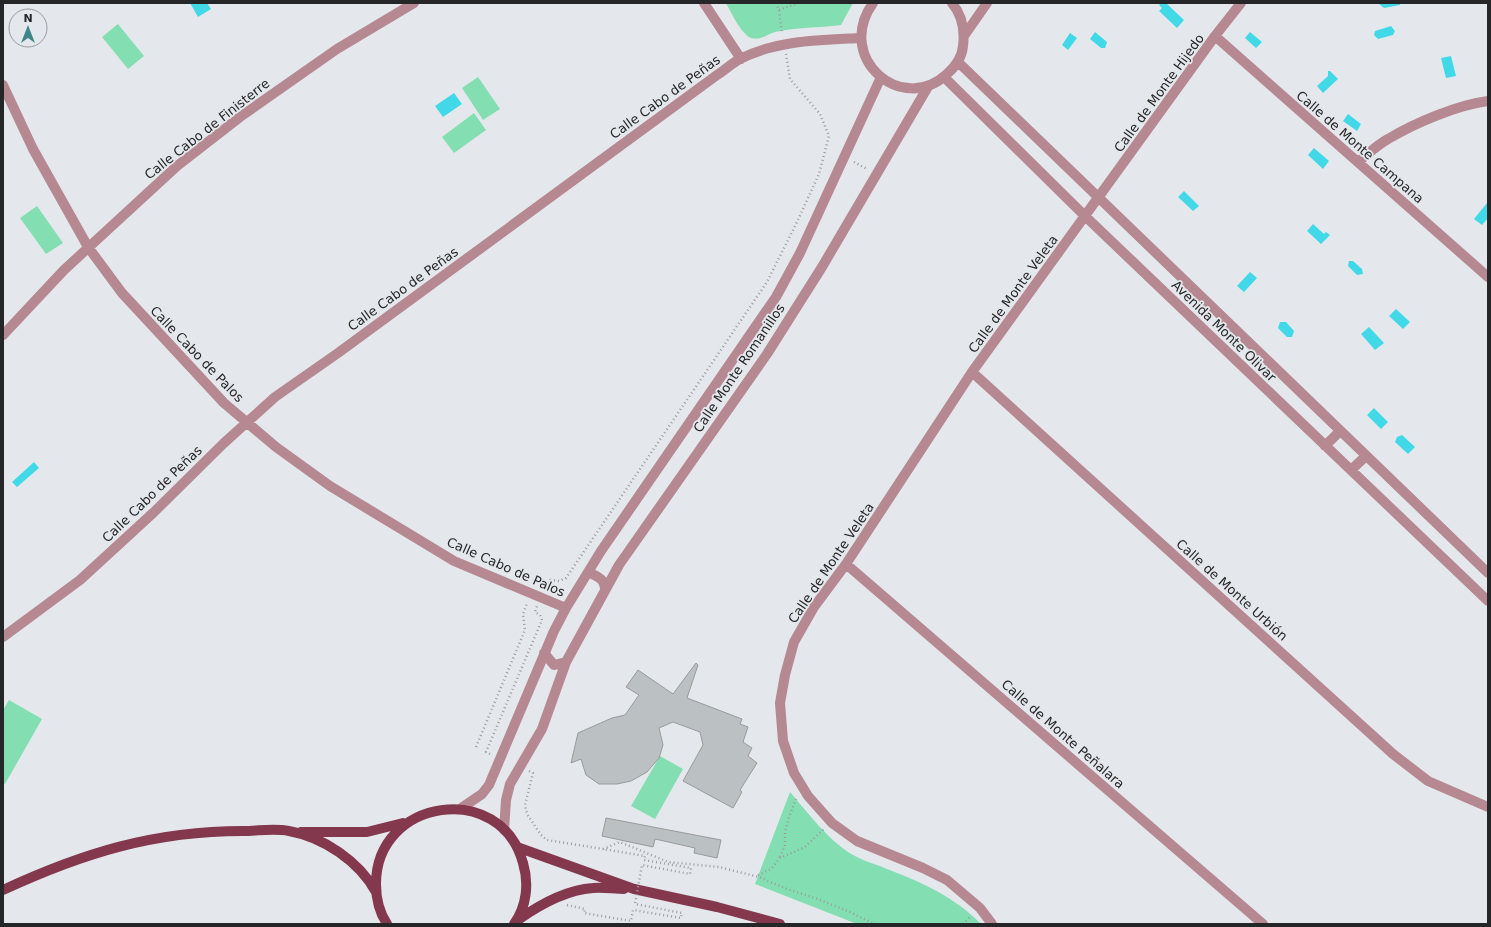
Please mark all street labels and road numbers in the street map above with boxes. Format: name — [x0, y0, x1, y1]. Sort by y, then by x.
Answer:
street label: Calle de Monte Hijedo — [1111, 31, 1207, 155]
street label: Calle Cabo de Peñas — [607, 52, 723, 142]
street label: Calle Cabo de Finisterre — [142, 76, 272, 182]
street label: Calle de Monte Campana — [1293, 88, 1427, 206]
street label: Calle de Monte Veleta — [965, 232, 1061, 356]
street label: Calle Cabo de Peñas — [345, 244, 461, 334]
street label: Avenida Monte Olivar — [1169, 277, 1280, 385]
street label: Calle Monte Romanillos — [690, 301, 788, 435]
street label: Calle Cabo de Palos — [147, 303, 247, 405]
street label: Calle Cabo de Peñas — [99, 442, 205, 545]
street label: Calle de Monte Veleta — [785, 500, 877, 626]
street label: Calle Cabo de Palos — [445, 534, 568, 600]
street label: Calle de Monte Urbión — [1173, 536, 1291, 644]
street label: Calle de Monte Peñalara — [998, 677, 1128, 791]

